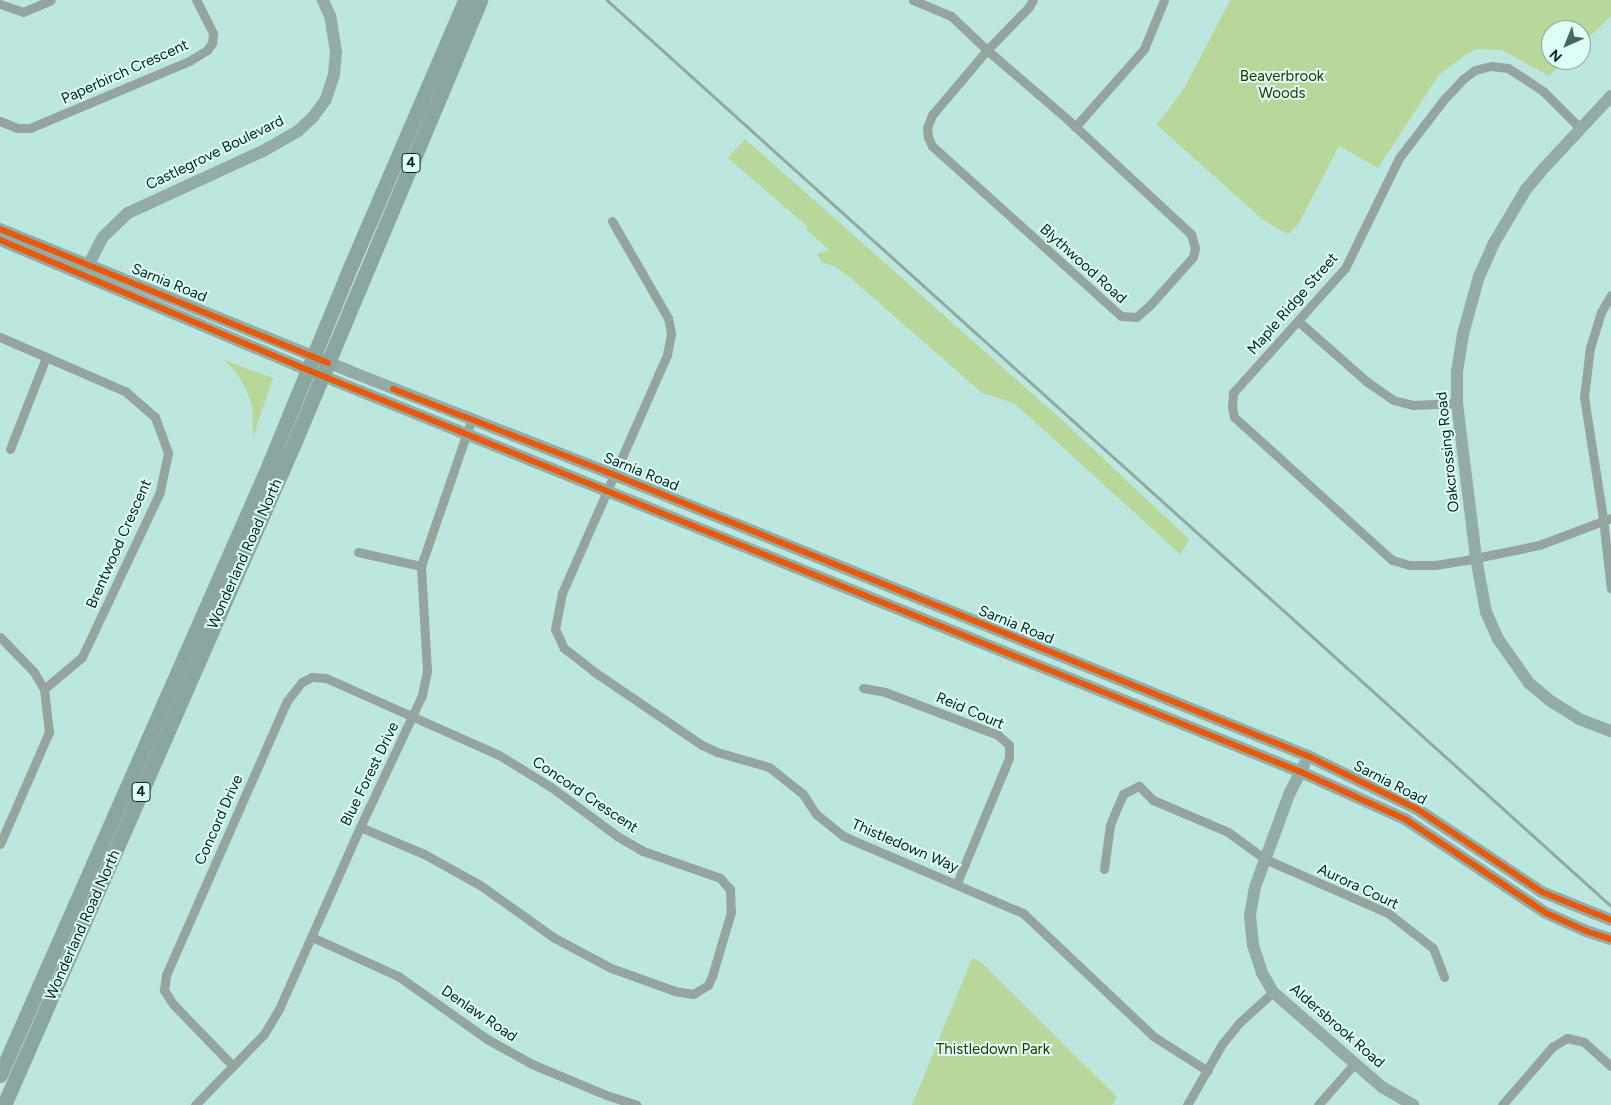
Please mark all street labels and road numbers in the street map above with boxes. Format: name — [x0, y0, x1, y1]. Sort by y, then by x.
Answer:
street label: Paperbirch Crescent — [59, 36, 191, 108]
street label: Castlegrove Boulevard — [143, 112, 287, 194]
road number: 4 — [401, 152, 421, 174]
street label: Blythwood Road — [1036, 220, 1130, 308]
street label: Maple Ridge Street — [1244, 250, 1342, 358]
street label: Sarnia Road — [129, 260, 209, 306]
street label: Oakcrossing Road — [1433, 391, 1463, 513]
street label: Sarnia Road — [601, 449, 681, 495]
street label: Wonderland Road North — [204, 476, 286, 632]
street label: Brentwood Crescent — [82, 477, 156, 611]
street label: Sarnia Road — [976, 602, 1056, 648]
street label: Reid Court — [933, 689, 1007, 733]
street label: Blue Forest Drive — [337, 719, 403, 829]
street label: Concord Crescent — [529, 753, 641, 837]
street label: Sarnia Road — [1350, 757, 1430, 809]
street label: Concord Drive — [191, 772, 247, 868]
road number: 4 — [131, 780, 151, 804]
street label: Thistledown Way — [849, 815, 961, 877]
street label: Wonderland Road North — [42, 847, 124, 1003]
street label: Aurora Court — [1315, 860, 1401, 914]
street label: Aldersbrook Road — [1286, 980, 1388, 1072]
street label: Denlaw Road — [438, 982, 520, 1046]

